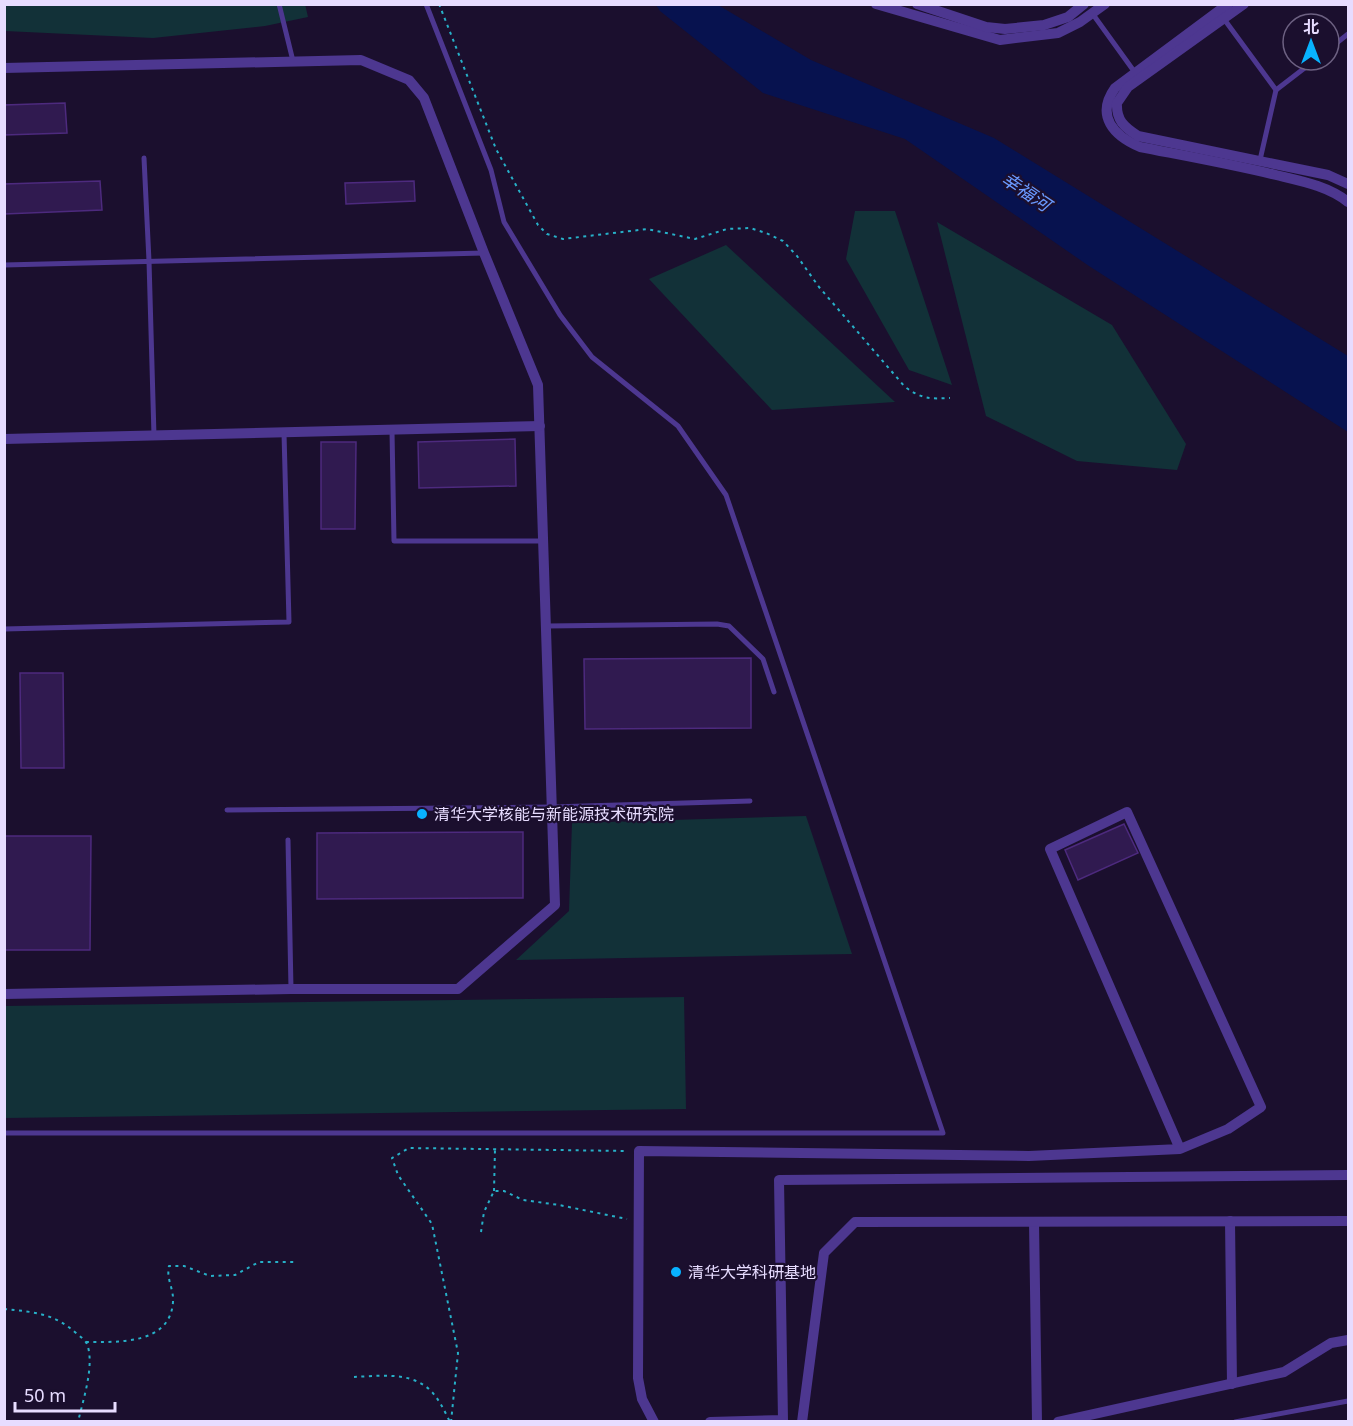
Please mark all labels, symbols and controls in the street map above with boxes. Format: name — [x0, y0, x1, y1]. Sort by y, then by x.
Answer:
north arrow — [1281, 12, 1341, 72]
text: 北 — [1303, 16, 1319, 38]
water label: 幸福河 — [997, 166, 1058, 218]
place label: 清华大学核能与新能源技术研究院 — [434, 803, 674, 825]
marker: 清华大学核能与新能源技术研究院 — [415, 807, 429, 821]
place label: 清华大学科研基地 — [688, 1261, 816, 1283]
marker: 清华大学科研基地 — [669, 1265, 683, 1279]
scale bar — [15, 1375, 116, 1413]
text: 50 m — [24, 1383, 66, 1407]

